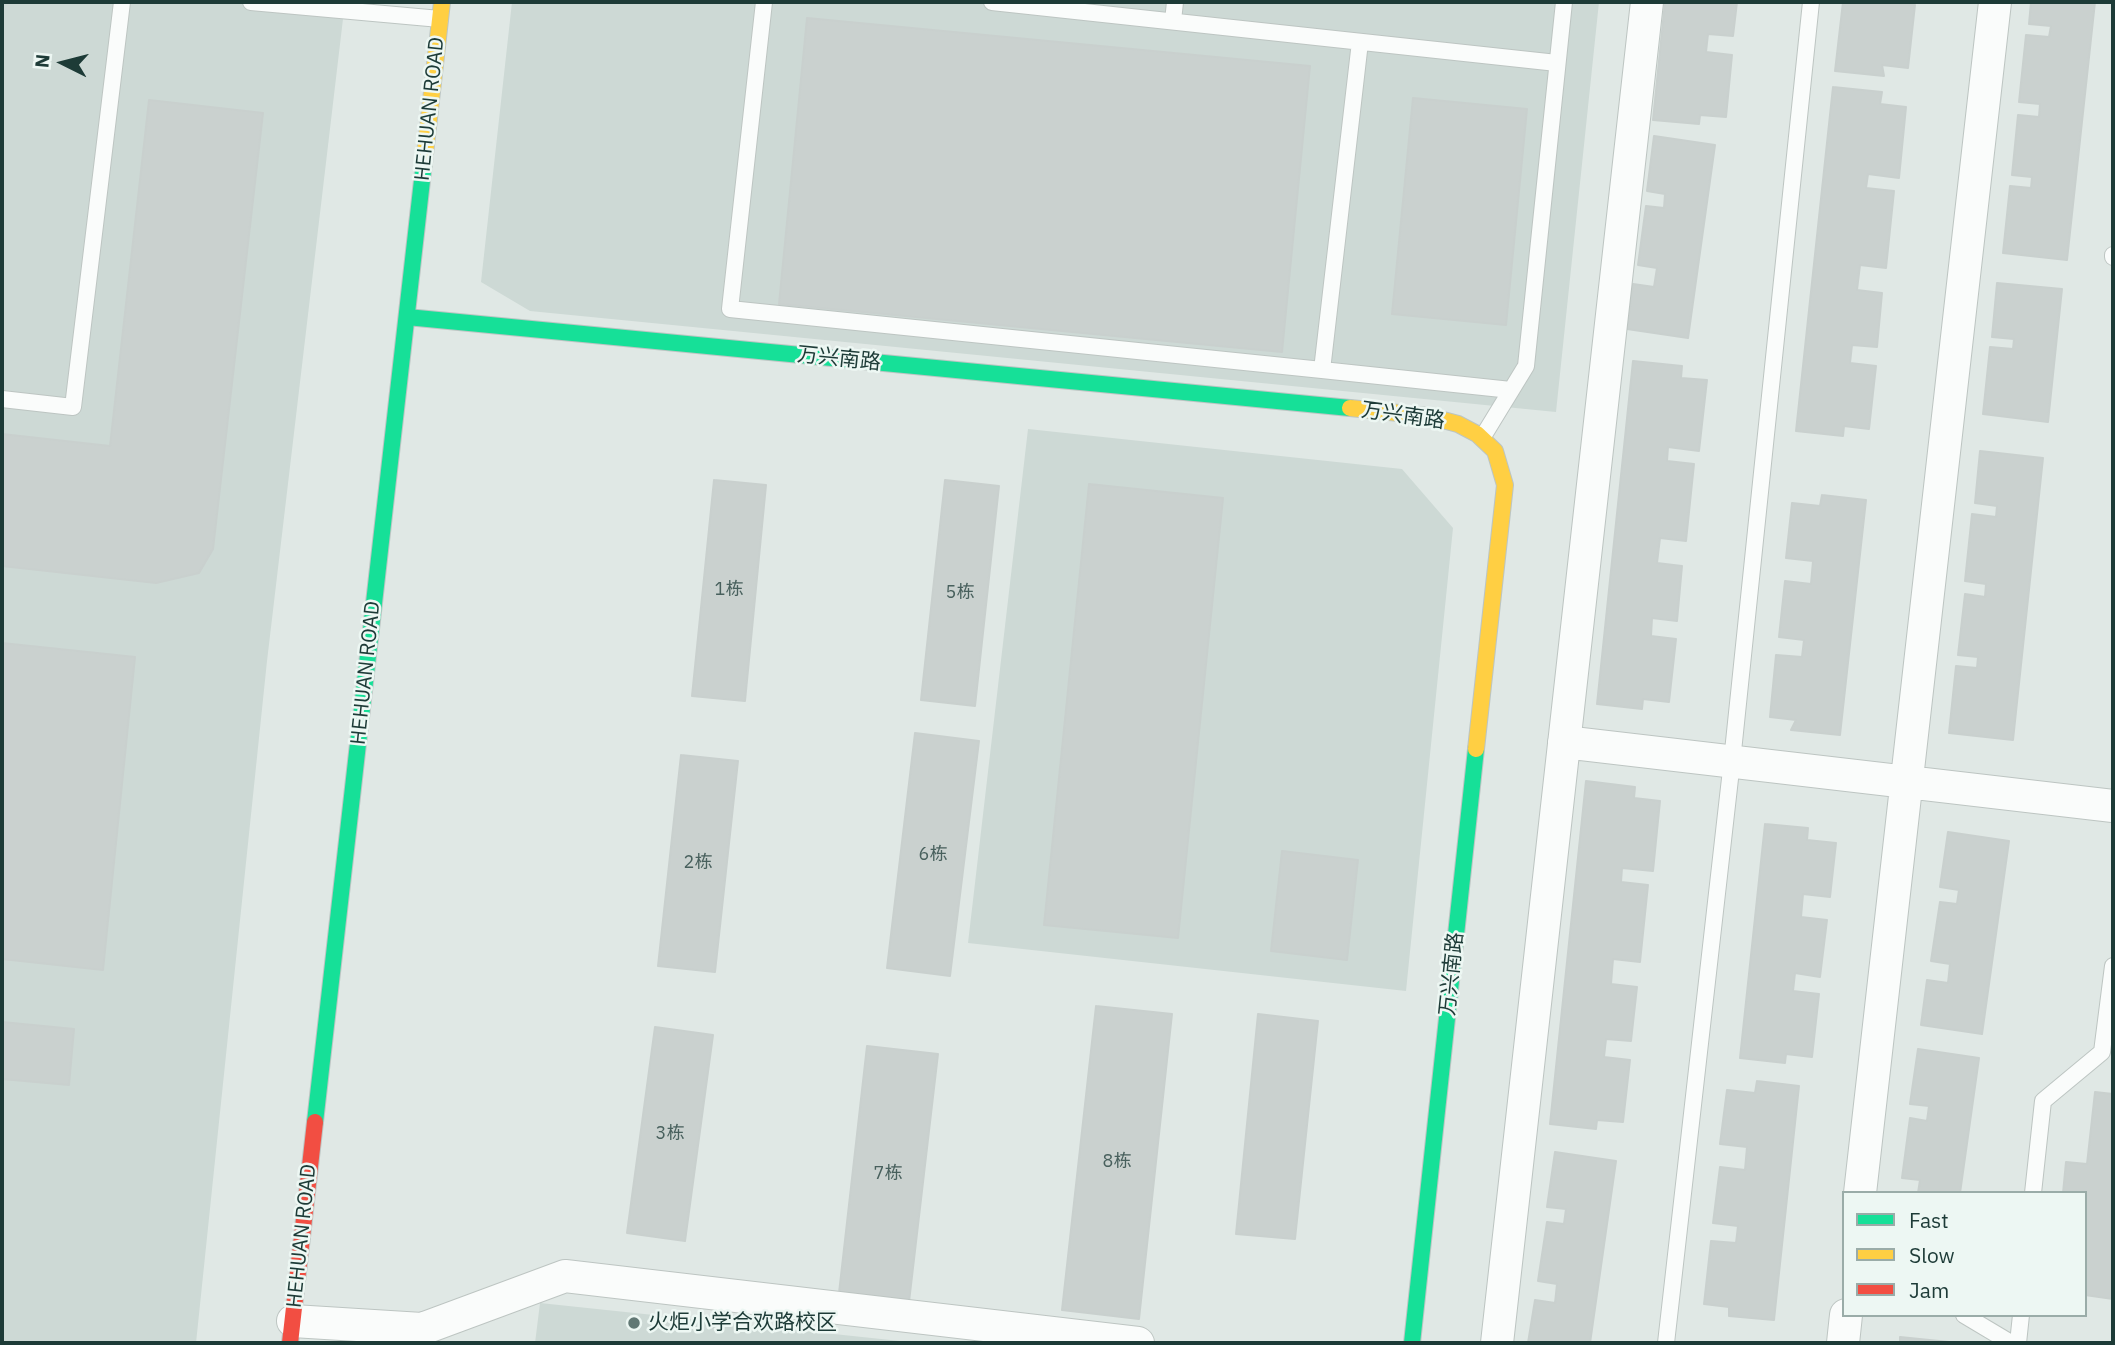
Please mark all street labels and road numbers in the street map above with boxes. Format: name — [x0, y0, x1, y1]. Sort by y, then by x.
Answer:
street label: HEHUAN ROAD — [410, 36, 450, 182]
street label: 万兴南路 — [796, 342, 882, 376]
street label: 万兴南路 — [1360, 398, 1446, 434]
street label: HEHUAN ROAD — [346, 600, 386, 746]
street label: 万兴南路 — [1435, 931, 1469, 1017]
street label: HEHUAN ROAD — [282, 1163, 322, 1309]

